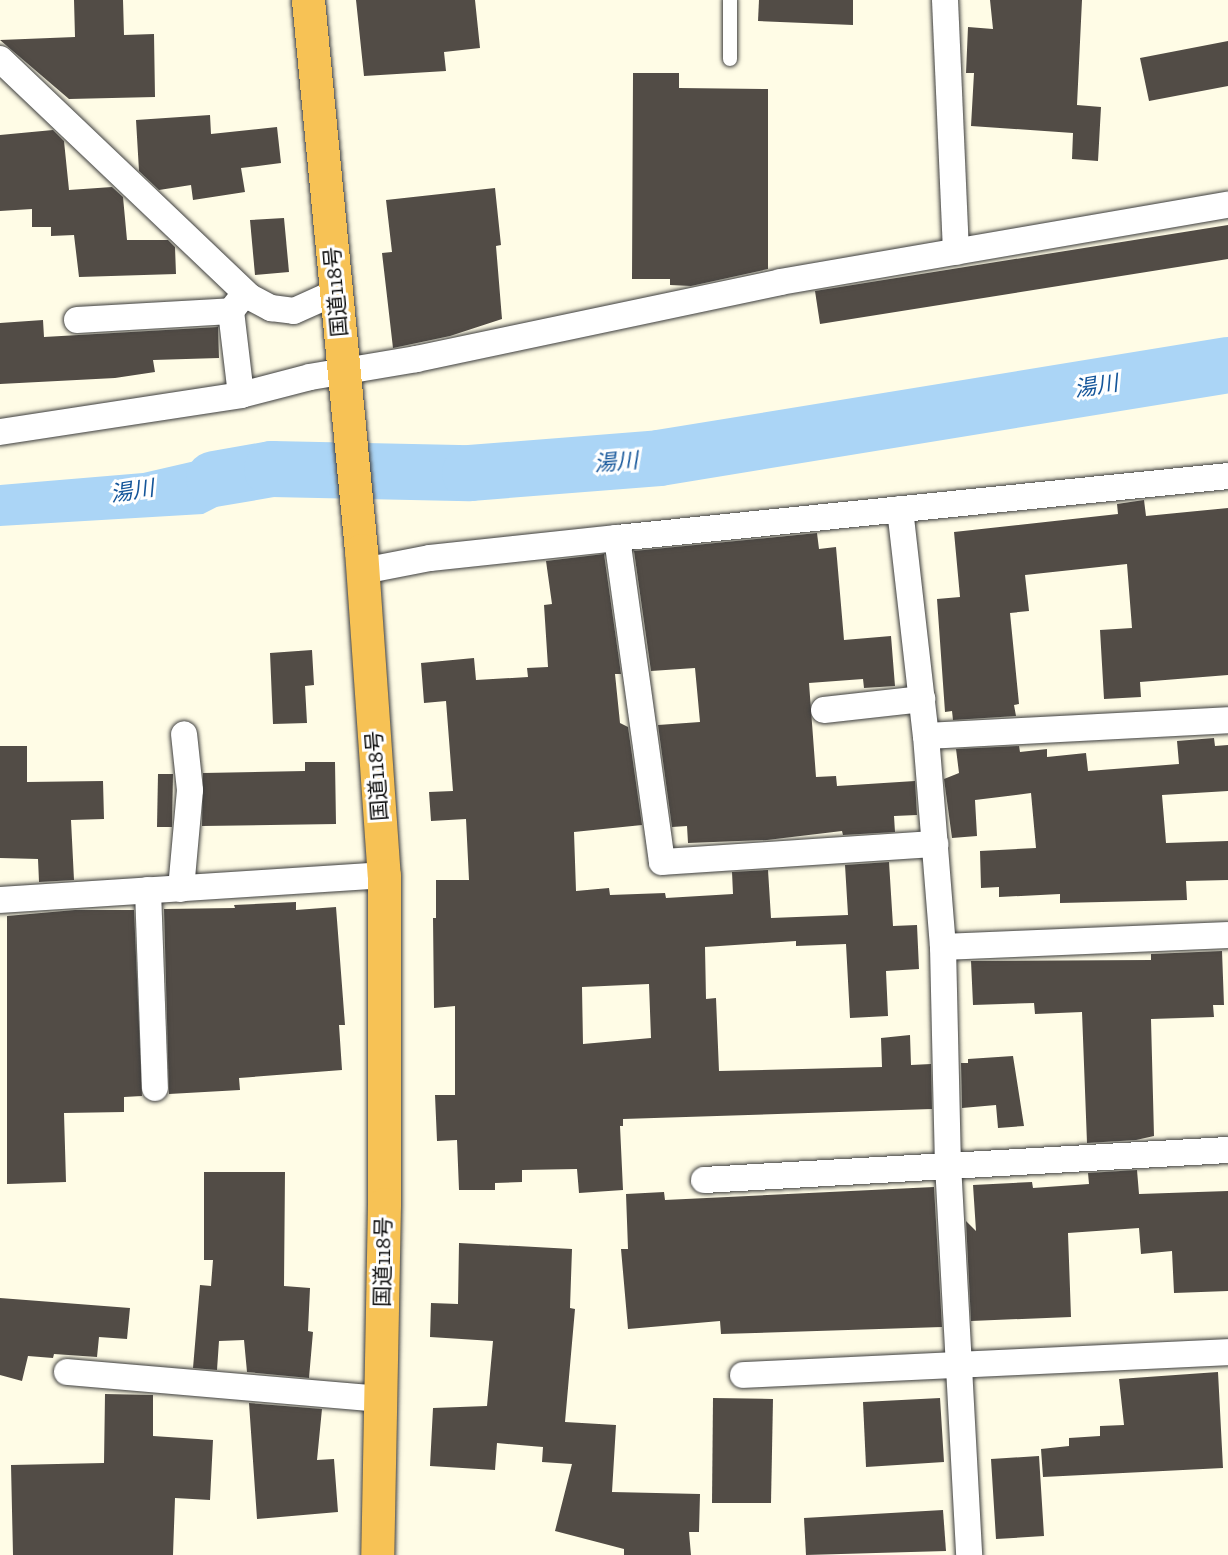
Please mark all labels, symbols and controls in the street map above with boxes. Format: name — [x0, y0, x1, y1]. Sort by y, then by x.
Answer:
street label: 国道118号 — [320, 246, 352, 338]
water label: 湯川 — [1072, 370, 1120, 402]
water label: 湯川 — [593, 447, 639, 477]
water label: 湯川 — [108, 475, 156, 507]
street label: 国道118号 — [361, 730, 393, 822]
street label: 国道118号 — [370, 1217, 396, 1307]

